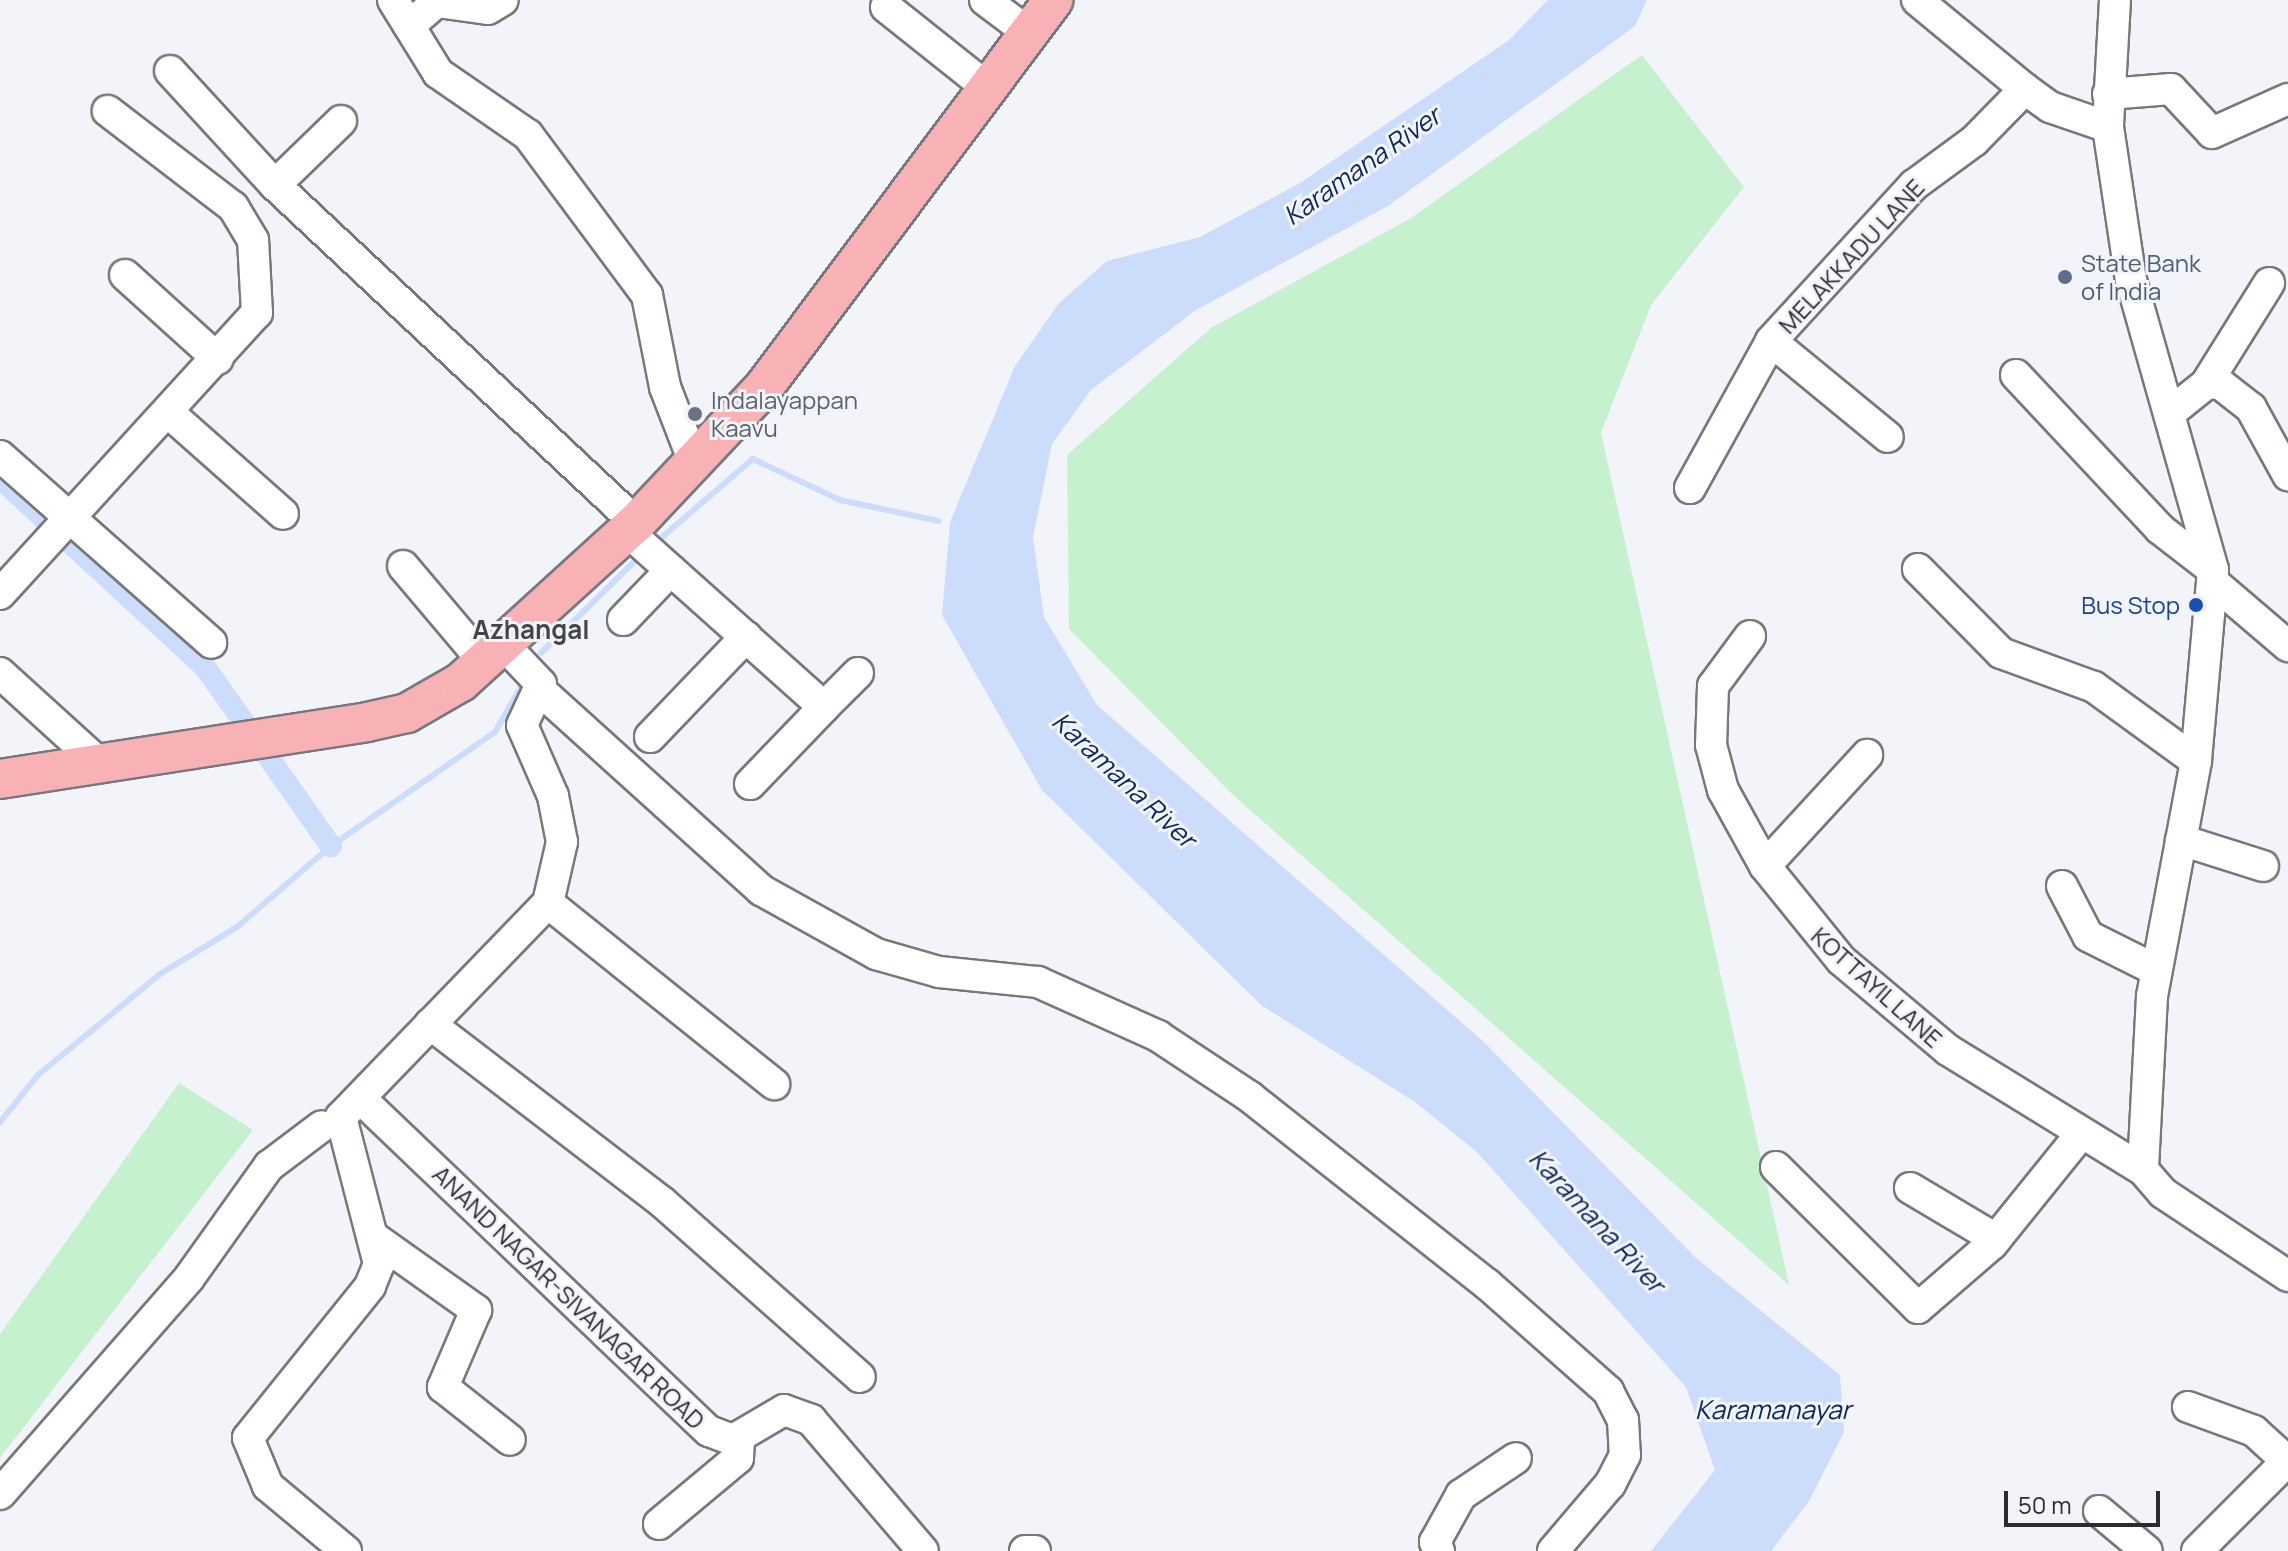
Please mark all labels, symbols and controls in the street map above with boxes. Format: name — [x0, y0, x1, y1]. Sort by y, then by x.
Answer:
water label: Karamana River — [1277, 100, 1447, 232]
street label: MELAKKADU LANE — [1772, 173, 1930, 339]
place label: State Bank of India — [2081, 249, 2201, 305]
marker: State Bank of India — [2056, 268, 2074, 286]
place label: Indalayappan Kaavu — [711, 386, 858, 442]
marker: Indalayappan Kaavu — [686, 405, 704, 423]
place label: Bus Stop — [2081, 591, 2180, 619]
marker: Bus Stop — [2187, 596, 2205, 614]
district label: Azhangal — [472, 614, 590, 646]
water label: Karamana River — [1046, 706, 1202, 854]
street label: KOTTAYIL LANE — [1805, 920, 1949, 1054]
water label: Karamana River — [1523, 1143, 1671, 1299]
street label: ANAND NAGAR-SIVANAGAR ROAD — [427, 1159, 711, 1435]
water label: Karamanayar — [1695, 1394, 1851, 1426]
scale bar — [2008, 1475, 2164, 1525]
text: 50 m — [2018, 1488, 2072, 1521]

